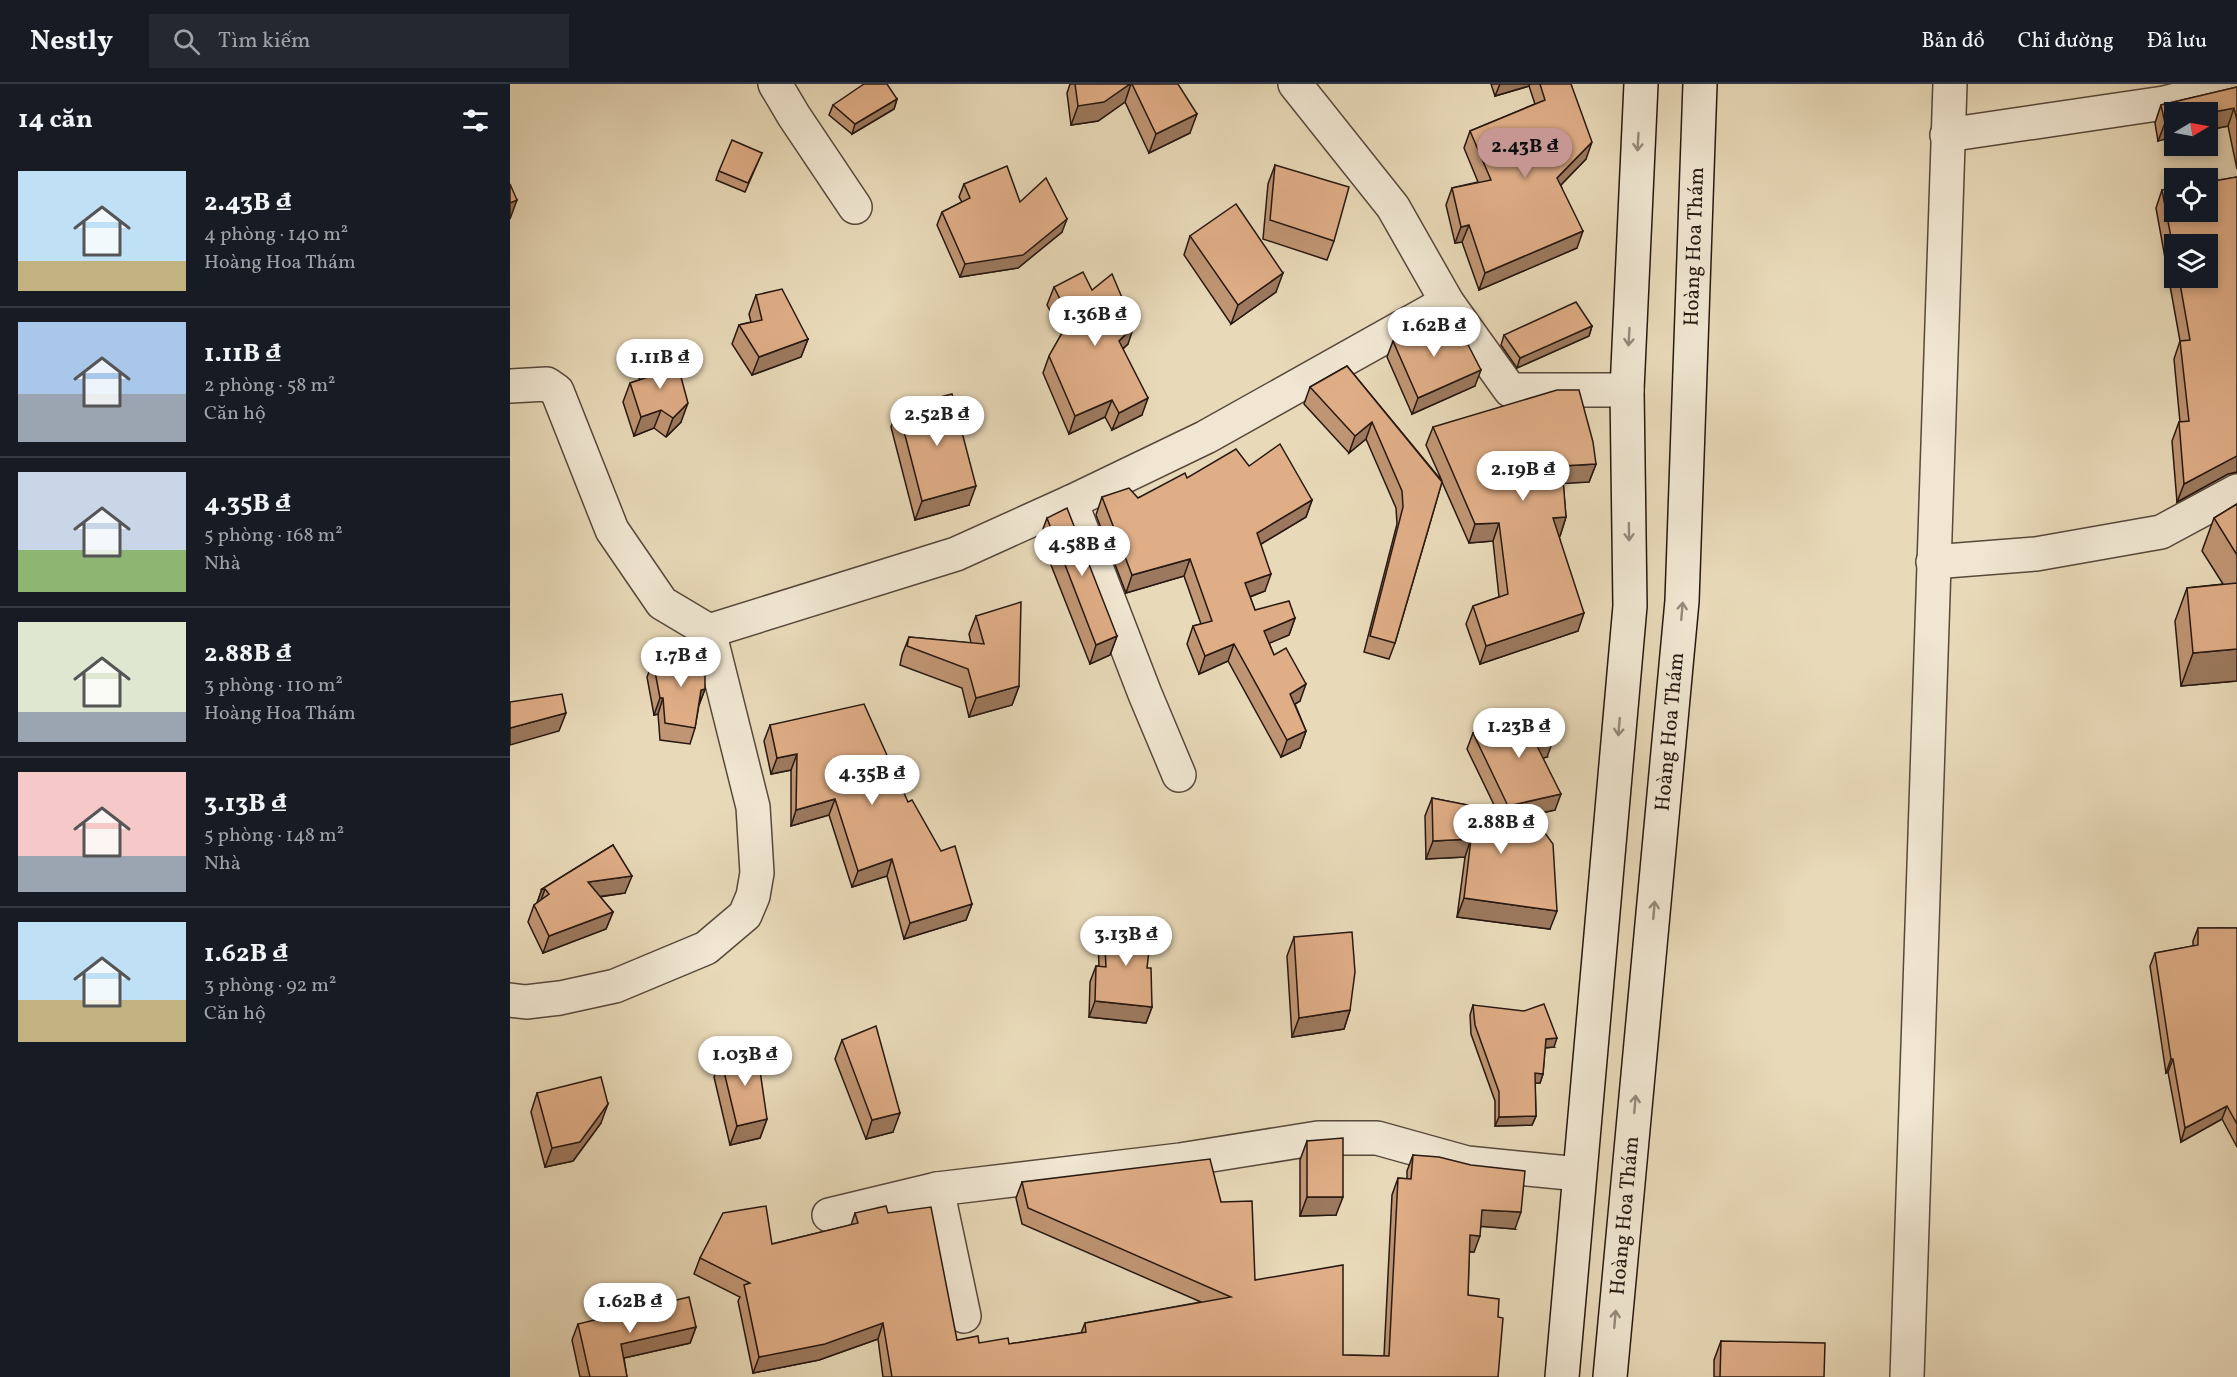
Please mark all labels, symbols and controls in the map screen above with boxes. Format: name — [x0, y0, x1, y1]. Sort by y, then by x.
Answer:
search box — [149, 14, 569, 68]
text: Nestly — [30, 22, 113, 61]
icon: search — [170, 25, 203, 58]
text: Tìm kiếm — [218, 26, 311, 57]
text: Bản đồ — [1921, 27, 1985, 56]
text: Chỉ đường — [2018, 27, 2114, 56]
text: Đã lưu — [2147, 27, 2207, 56]
text: 14 căn — [18, 102, 93, 138]
north arrow — [2164, 102, 2218, 156]
map controls — [2164, 102, 2218, 288]
icon: filters — [459, 104, 492, 137]
pin: 2.43B ₫ — [1470, 128, 1580, 179]
one-way arrow — [1633, 132, 1644, 152]
text: 2.43B ₫ — [1491, 133, 1559, 161]
street label: Hoàng Hoa Thám — [1677, 166, 1712, 327]
button: locate — [2164, 168, 2218, 222]
text: 2.43B ₫ — [204, 185, 291, 221]
icon: home — [66, 195, 138, 267]
text: 4 phòng · 140 m² — [204, 221, 348, 249]
button: layers — [2164, 234, 2218, 288]
text: Hoàng Hoa Thám — [204, 249, 356, 277]
pin: 1.36B ₫ — [1040, 296, 1150, 347]
text: 1.36B ₫ — [1063, 301, 1127, 329]
pin: 1.62B ₫ — [1379, 307, 1489, 358]
text: 1.62B ₫ — [1402, 312, 1466, 340]
one-way arrow — [1624, 327, 1635, 347]
text: 1.11B ₫ — [204, 336, 281, 372]
pin: 1.11B ₫ — [605, 339, 715, 390]
text: 1.11B ₫ — [630, 344, 690, 372]
icon: home — [66, 346, 138, 418]
text: 2 phòng · 58 m² — [204, 372, 336, 400]
pin: 2.52B ₫ — [882, 396, 992, 447]
text: Căn hộ — [204, 400, 266, 428]
text: 2.52B ₫ — [904, 401, 970, 429]
pin: 2.19B ₫ — [1468, 451, 1578, 502]
text: 2.19B ₫ — [1491, 456, 1555, 484]
text: 4.35B ₫ — [204, 486, 291, 522]
icon: home — [66, 496, 138, 568]
text: 5 phòng · 168 m² — [204, 522, 343, 550]
one-way arrow — [1623, 522, 1635, 542]
pin: 4.58B ₫ — [1027, 526, 1137, 577]
text: 4.58B ₫ — [1048, 531, 1116, 559]
text: Nhà — [204, 550, 241, 578]
one-way arrow — [1676, 601, 1687, 621]
text: 2.88B ₫ — [204, 636, 292, 672]
pin: 1.7B ₫ — [632, 637, 730, 688]
text: 1.7B ₫ — [655, 642, 707, 670]
icon: home — [66, 646, 138, 718]
street label: Hoàng Hoa Thám — [1648, 651, 1692, 813]
text: 3 phòng · 110 m² — [204, 672, 343, 700]
text: Hoàng Hoa Thám — [204, 700, 356, 728]
pin: 1.23B ₫ — [1464, 708, 1574, 759]
text: 1.23B ₫ — [1487, 713, 1551, 741]
one-way arrow — [1613, 716, 1624, 736]
pin: 4.35B ₫ — [817, 755, 927, 806]
text: 4.35B ₫ — [839, 760, 905, 788]
text: 3.13B ₫ — [204, 786, 287, 822]
icon: home — [66, 796, 138, 868]
pin: 2.88B ₫ — [1446, 804, 1556, 855]
text: 2.88B ₫ — [1467, 809, 1535, 837]
text: 5 phòng · 148 m² — [204, 822, 344, 850]
text: Nhà — [204, 850, 241, 878]
one-way arrow — [1649, 900, 1660, 920]
pin: 3.13B ₫ — [1071, 916, 1181, 967]
text: 3.13B ₫ — [1094, 921, 1158, 949]
text: 1.62B ₫ — [204, 936, 288, 972]
icon: home — [66, 946, 138, 1018]
text: 3 phòng · 92 m² — [204, 972, 336, 1000]
text: Căn hộ — [204, 1000, 266, 1028]
pin: 1.03B ₫ — [690, 1036, 800, 1087]
text: 1.03B ₫ — [712, 1041, 778, 1069]
one-way arrow — [1630, 1094, 1641, 1114]
street label: Hoàng Hoa Thám — [1603, 1135, 1647, 1296]
pin: 1.62B ₫ — [575, 1283, 685, 1334]
text: 1.62B ₫ — [598, 1288, 662, 1316]
one-way arrow — [1610, 1309, 1621, 1329]

